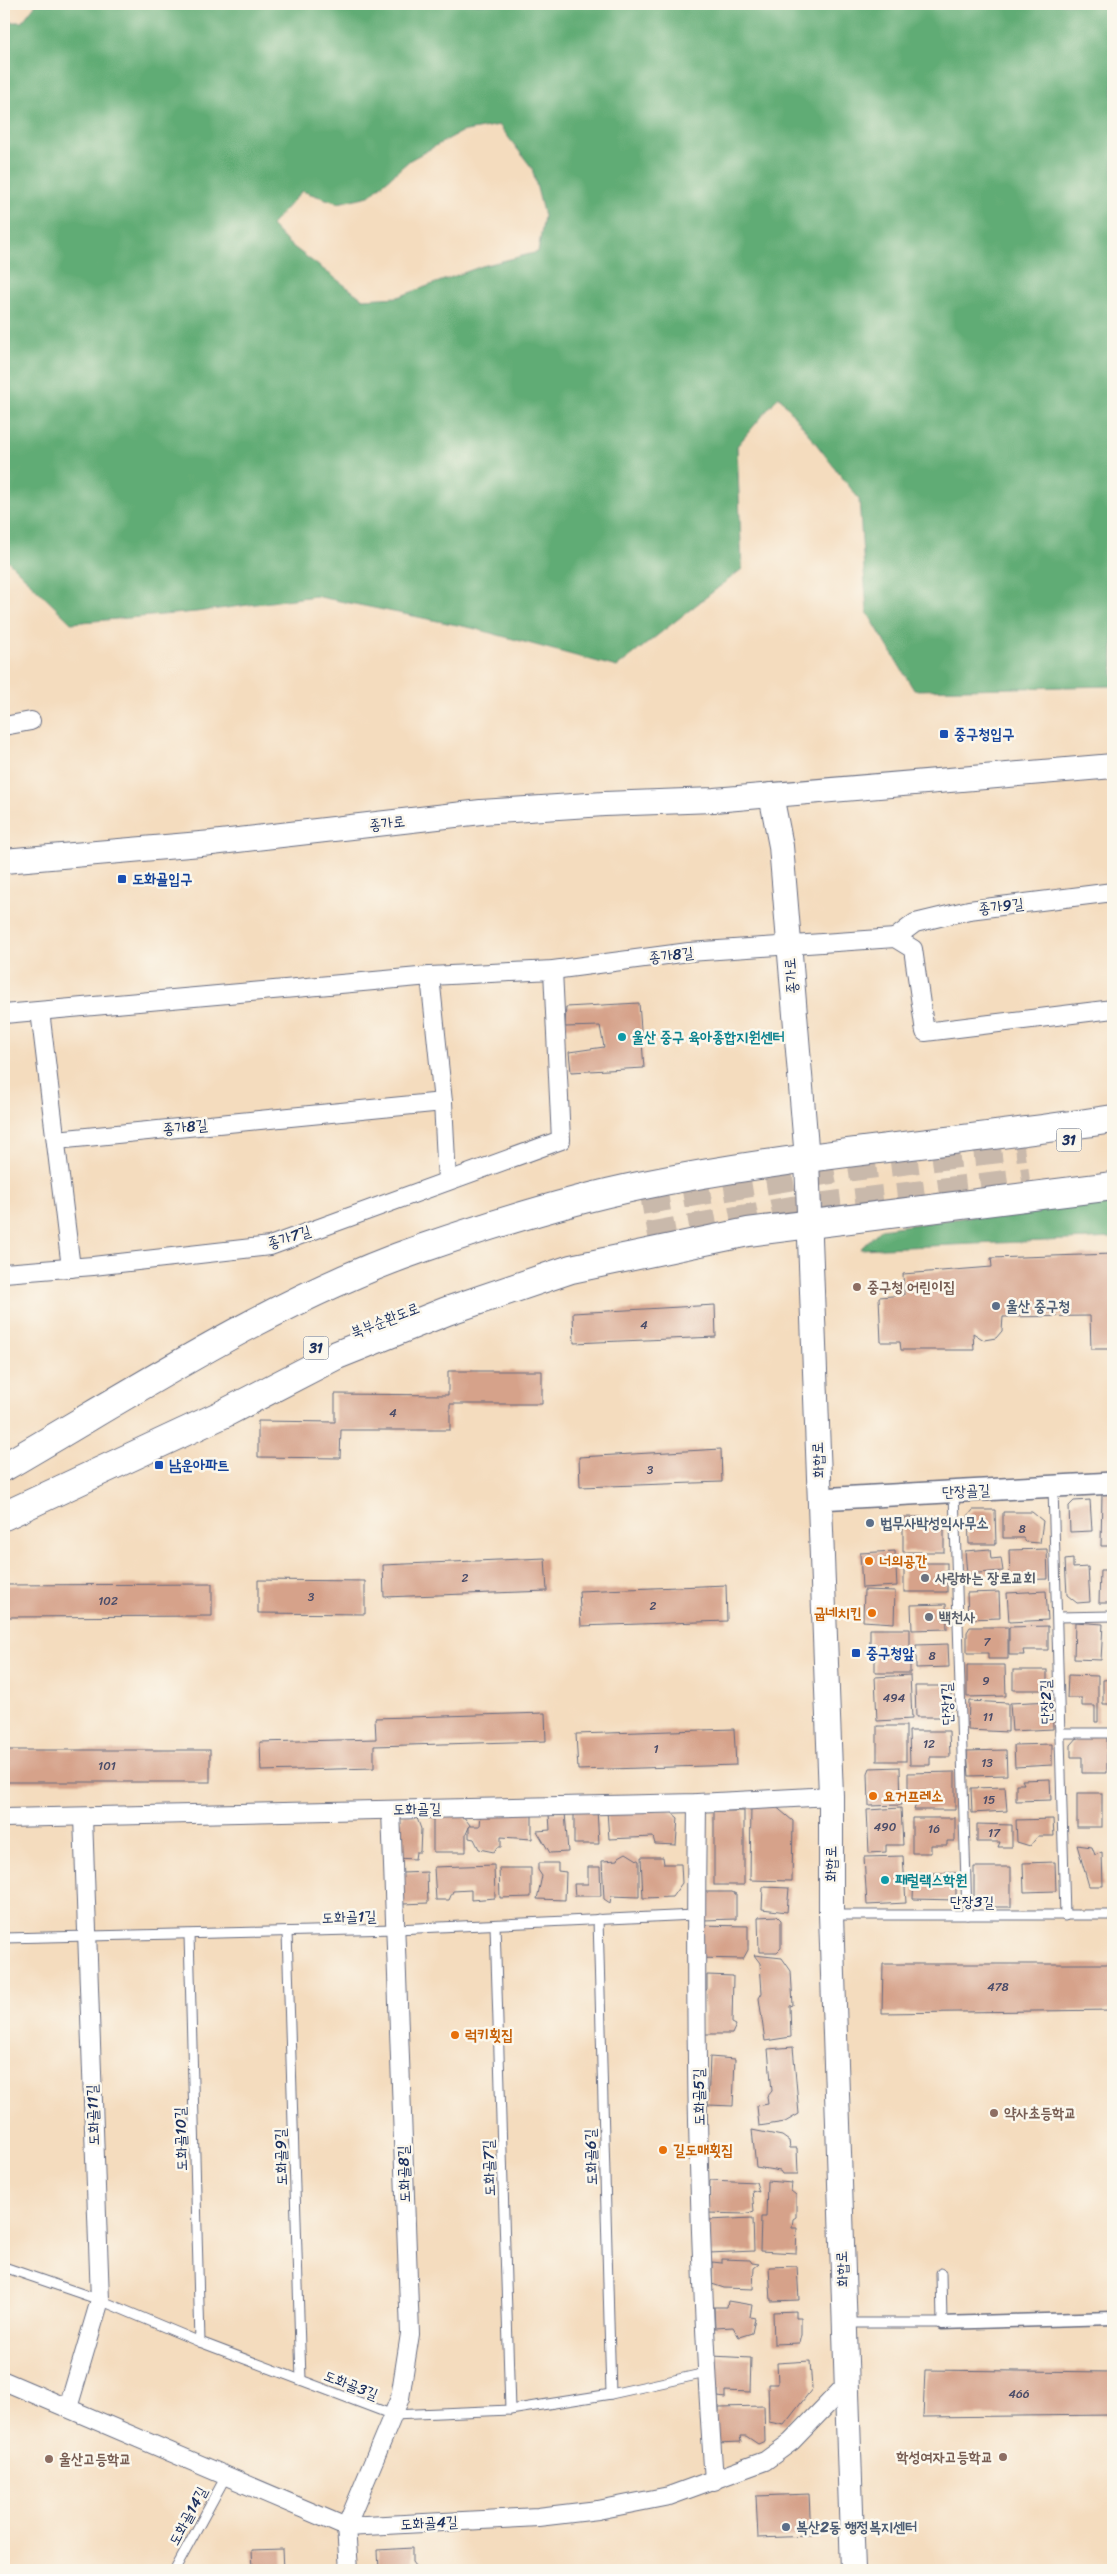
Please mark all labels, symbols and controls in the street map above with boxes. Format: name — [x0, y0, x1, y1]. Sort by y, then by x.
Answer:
place label: 중구청입구 — [954, 721, 1014, 747]
marker: 중구청입구 — [938, 728, 950, 740]
street label: 종가로 — [367, 808, 407, 838]
place label: 도화골입구 — [132, 866, 192, 892]
marker: 도화골입구 — [116, 873, 128, 885]
street label: 종가9길 — [977, 890, 1025, 922]
street label: 종가8길 — [647, 939, 695, 971]
street label: 종가로 — [776, 957, 806, 995]
place label: 울산 중구 육아종합지원센터 — [632, 1024, 785, 1050]
marker: 울산 중구 육아종합지원센터 — [616, 1031, 628, 1043]
street label: 종가8길 — [161, 1112, 209, 1142]
road number: 31 — [1056, 1128, 1082, 1152]
street label: 종가7길 — [264, 1218, 314, 1256]
place label: 중구청 어린이집 — [867, 1274, 955, 1300]
marker: 중구청 어린이집 — [851, 1281, 863, 1293]
place label: 울산 중구청 — [1006, 1293, 1070, 1319]
street label: 북부순환도로 — [347, 1295, 423, 1345]
marker: 울산 중구청 — [990, 1300, 1002, 1312]
house number: 4 — [640, 1314, 648, 1336]
road number: 31 — [304, 1336, 328, 1360]
house number: 4 — [389, 1402, 397, 1424]
street label: 화합로 — [804, 1441, 832, 1479]
place label: 남운아파트 — [169, 1452, 229, 1478]
marker: 남운아파트 — [153, 1459, 165, 1471]
house number: 3 — [647, 1459, 654, 1481]
street label: 단장골길 — [941, 1477, 991, 1505]
place label: 법무사박성익사무소 — [880, 1510, 989, 1536]
marker: 법무사박성익사무소 — [864, 1517, 876, 1529]
house number: 8 — [1018, 1518, 1026, 1540]
place label: 너의공간 — [879, 1548, 927, 1574]
marker: 너의공간 — [863, 1555, 875, 1567]
place label: 사랑하는 장로교회 — [934, 1565, 1035, 1591]
house number: 2 — [462, 1567, 469, 1589]
marker: 사랑하는 장로교회 — [919, 1572, 931, 1584]
house number: 3 — [308, 1586, 315, 1608]
house number: 102 — [98, 1590, 118, 1612]
house number: 2 — [650, 1595, 657, 1617]
place label: 굽네치킨 — [814, 1600, 862, 1626]
place label: 백천사 — [939, 1604, 975, 1630]
marker: 굽네치킨 — [866, 1607, 878, 1619]
marker: 백천사 — [923, 1611, 935, 1623]
house number: 7 — [984, 1631, 992, 1653]
place label: 중구청앞 — [866, 1640, 914, 1666]
house number: 8 — [928, 1645, 936, 1667]
marker: 중구청앞 — [850, 1647, 862, 1659]
house number: 9 — [982, 1670, 990, 1692]
street label: 단장2길 — [1033, 1679, 1059, 1725]
street label: 단장1길 — [933, 1682, 961, 1726]
house number: 494 — [883, 1687, 906, 1709]
house number: 11 — [983, 1706, 993, 1728]
house number: 12 — [923, 1733, 935, 1755]
house number: 1 — [653, 1738, 659, 1760]
house number: 13 — [981, 1752, 993, 1774]
house number: 101 — [98, 1755, 116, 1777]
place label: 요거프레소 — [883, 1783, 943, 1809]
house number: 15 — [983, 1789, 995, 1811]
marker: 요거프레소 — [867, 1790, 879, 1802]
street label: 도화골길 — [393, 1796, 441, 1822]
house number: 490 — [874, 1816, 897, 1838]
house number: 16 — [928, 1818, 940, 1840]
house number: 17 — [988, 1822, 1001, 1844]
street label: 화합로 — [818, 1846, 844, 1882]
place label: 패럴랙스학원 — [895, 1867, 967, 1893]
marker: 패럴랙스학원 — [879, 1874, 891, 1886]
street label: 단장3길 — [950, 1889, 994, 1915]
street label: 도화골1길 — [321, 1903, 377, 1931]
house number: 478 — [987, 1976, 1009, 1998]
place label: 럭키횟집 — [465, 2022, 513, 2048]
marker: 럭키횟집 — [449, 2029, 461, 2041]
street label: 도화골5길 — [686, 2068, 712, 2126]
street label: 도화골11길 — [79, 2084, 107, 2146]
place label: 약사초등학교 — [1004, 2100, 1076, 2126]
street label: 도화골10길 — [167, 2106, 195, 2172]
marker: 약사초등학교 — [988, 2107, 1000, 2119]
street label: 도화골9길 — [267, 2128, 295, 2186]
street label: 도화골6길 — [577, 2128, 605, 2186]
place label: 길도매횟집 — [673, 2137, 733, 2163]
street label: 도화골7길 — [475, 2139, 503, 2197]
marker: 길도매횟집 — [657, 2144, 669, 2156]
street label: 도화골8길 — [390, 2145, 418, 2203]
street label: 화합로 — [828, 2250, 856, 2288]
street label: 도화골3길 — [320, 2363, 382, 2407]
house number: 466 — [1008, 2383, 1030, 2405]
place label: 학성여자고등학교 — [895, 2444, 993, 2470]
place label: 울산고등학교 — [59, 2446, 131, 2472]
marker: 학성여자고등학교 — [997, 2451, 1009, 2463]
marker: 울산고등학교 — [43, 2453, 55, 2465]
street label: 도화골14길 — [161, 2482, 215, 2550]
street label: 도화골4길 — [400, 2509, 458, 2537]
place label: 복산2동 행정복지센터 — [796, 2514, 917, 2540]
marker: 복산2동 행정복지센터 — [780, 2521, 792, 2533]

